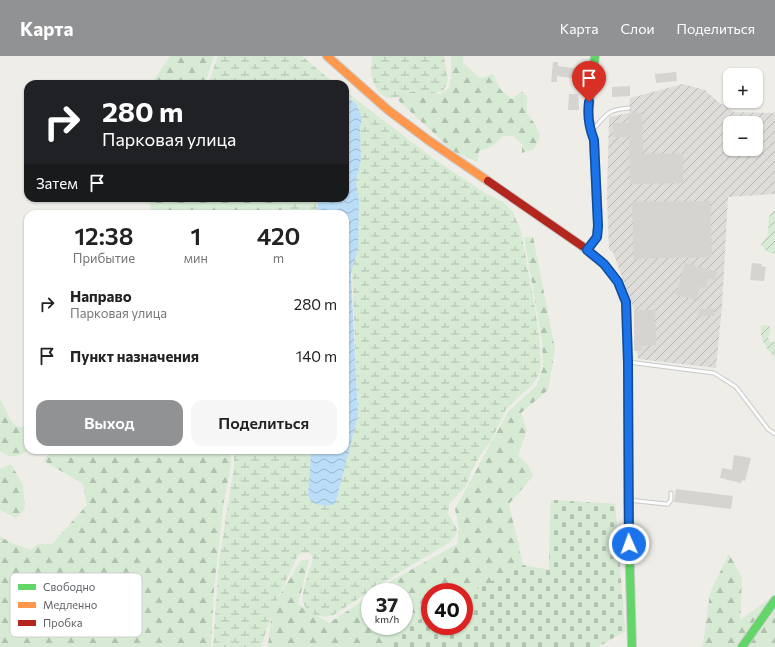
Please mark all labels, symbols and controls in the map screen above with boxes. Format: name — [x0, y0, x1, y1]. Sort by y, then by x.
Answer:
text: Карта — [20, 17, 73, 40]
text: Карта — [560, 20, 598, 37]
text: Слои — [620, 20, 655, 37]
text: Поделиться — [677, 20, 755, 37]
pin — [572, 61, 606, 102]
icon: arrive — [578, 67, 600, 89]
map controls — [723, 68, 763, 156]
button: + — [723, 68, 763, 108]
text: 280 m — [102, 94, 183, 128]
icon: right — [36, 96, 88, 148]
button: − — [723, 116, 763, 156]
text: Парковая улица — [102, 128, 236, 150]
icon: arrive — [86, 172, 108, 194]
text: Затем — [36, 174, 78, 192]
text: 12:38 — [74, 221, 133, 250]
text: 1 — [191, 221, 201, 250]
text: 420 — [257, 221, 300, 250]
text: Прибытие — [73, 250, 135, 266]
text: мин — [184, 250, 208, 266]
text: m — [273, 250, 284, 266]
text: Направо — [70, 287, 132, 305]
icon: right — [36, 293, 58, 315]
text: 280 m — [294, 295, 337, 313]
text: Парковая улица — [70, 305, 167, 321]
icon: arrive — [36, 345, 58, 367]
text: Пункт назначения — [70, 347, 199, 365]
text: 140 m — [296, 347, 337, 365]
button: Выход — [36, 400, 183, 446]
button: Поделиться — [191, 400, 337, 446]
position arrow — [608, 523, 650, 565]
legend — [10, 573, 142, 637]
text: Свободно — [43, 580, 96, 593]
speed limit sign: 40 — [421, 583, 473, 635]
text: 37 — [376, 592, 398, 616]
text: Медленно — [43, 598, 98, 611]
text: km/h — [375, 613, 399, 625]
text: Пробка — [43, 616, 82, 629]

